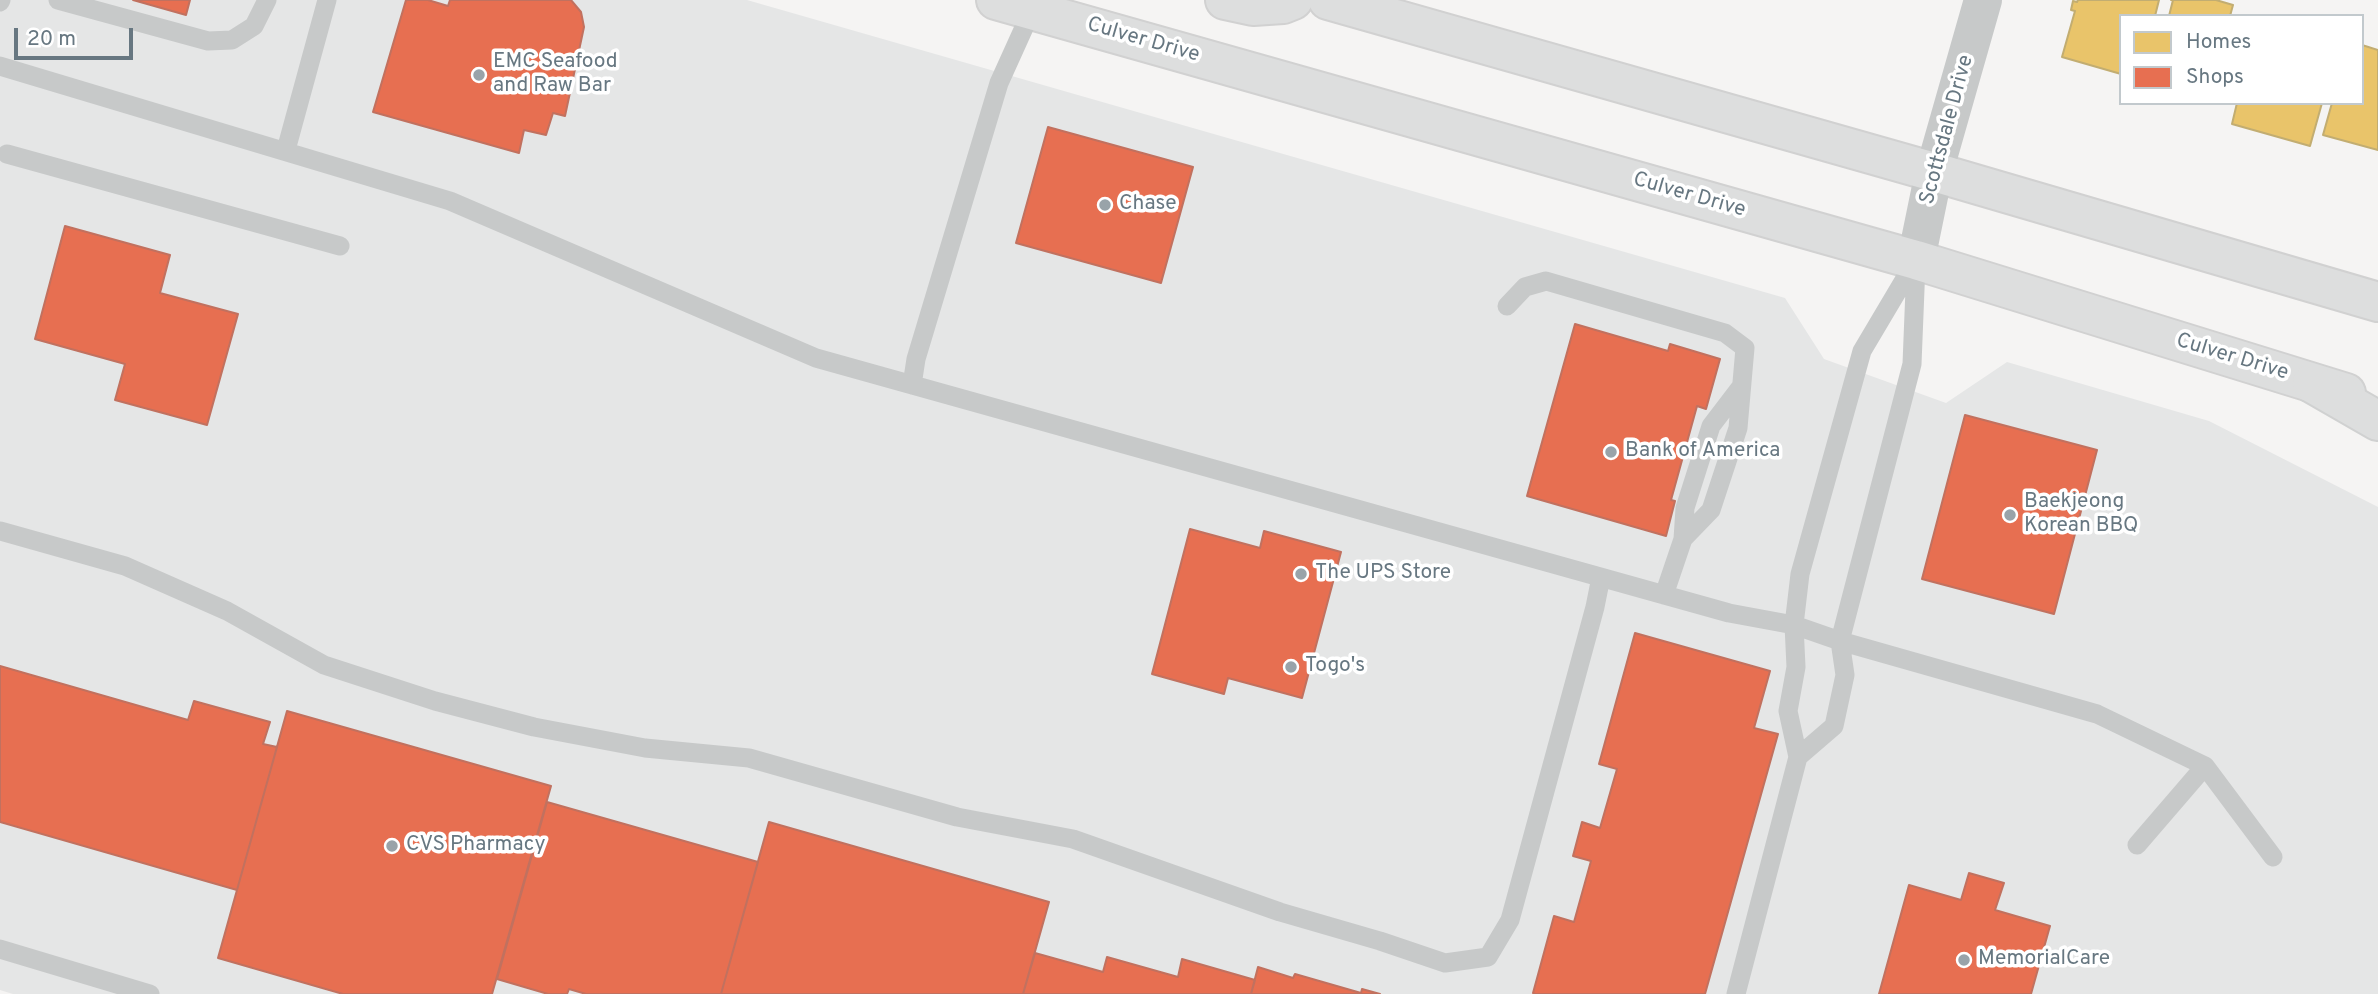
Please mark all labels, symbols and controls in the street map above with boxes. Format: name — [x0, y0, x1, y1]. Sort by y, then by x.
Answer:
street label: Culver Drive — [1084, 13, 1202, 69]
scale bar — [18, 14, 136, 58]
legend — [2119, 14, 2364, 105]
text: 20 m — [27, 26, 76, 53]
text: Homes — [2186, 29, 2251, 56]
place label: EMC Seafood and Raw Bar — [493, 50, 618, 100]
street label: Scottsdale Drive — [1916, 52, 1980, 208]
text: Shops — [2186, 64, 2244, 91]
marker: EMC Seafood and Raw Bar — [471, 67, 487, 83]
street label: Culver Drive — [1630, 168, 1748, 224]
place label: Chase — [1119, 192, 1176, 218]
marker: Chase — [1097, 197, 1113, 213]
street label: Culver Drive — [2173, 329, 2291, 387]
place label: Bank of America — [1625, 439, 1780, 465]
marker: Bank of America — [1603, 444, 1619, 460]
place label: Baekjeong Korean BBQ — [2024, 490, 2138, 540]
marker: Baekjeong Korean BBQ — [2002, 507, 2018, 523]
place label: The UPS Store — [1315, 561, 1451, 587]
marker: The UPS Store — [1293, 566, 1309, 582]
place label: Togo's — [1305, 654, 1365, 680]
marker: Togo's — [1283, 659, 1299, 675]
place label: CVS Pharmacy — [406, 833, 546, 859]
marker: CVS Pharmacy — [384, 838, 400, 854]
place label: MemorialCare — [1978, 947, 2110, 973]
marker: MemorialCare — [1956, 952, 1972, 968]

